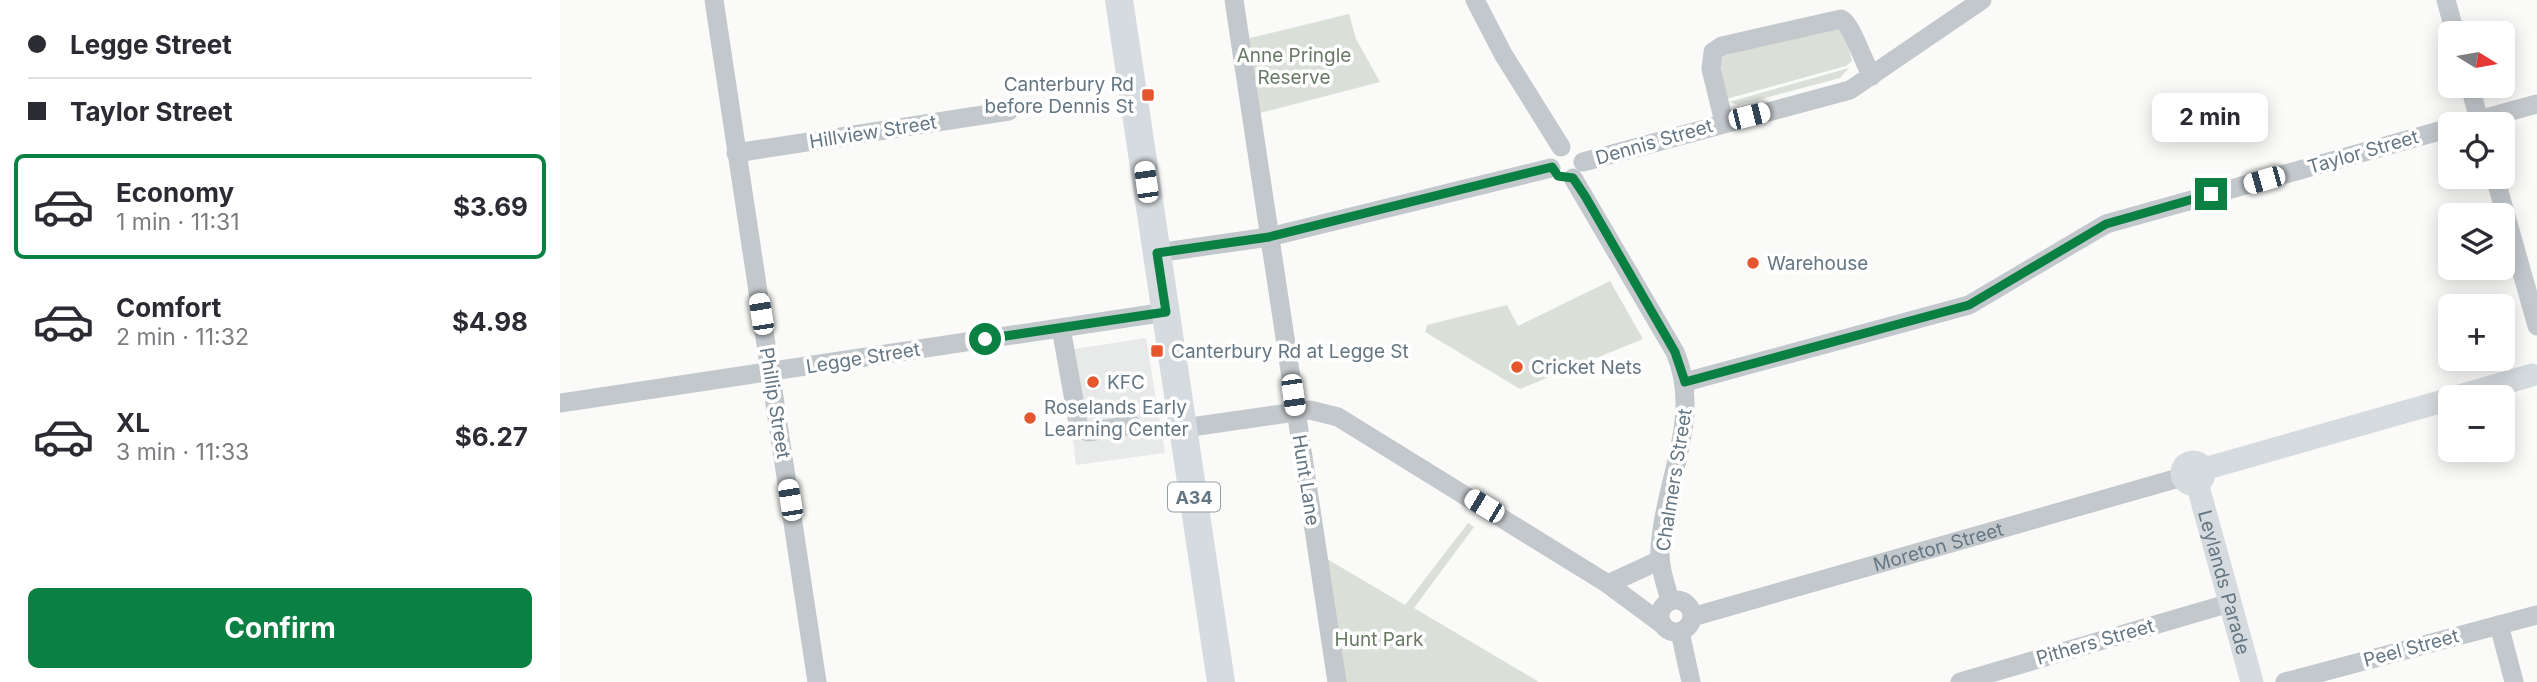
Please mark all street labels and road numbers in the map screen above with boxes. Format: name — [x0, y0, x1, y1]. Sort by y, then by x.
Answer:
street label: Hillview Street — [808, 111, 938, 153]
street label: Dennis Street — [1593, 114, 1715, 170]
street label: Taylor Street — [2305, 125, 2421, 179]
street label: Legge Street — [804, 338, 922, 378]
street label: Phillip Street — [755, 346, 795, 460]
street label: Chalmers Street — [1651, 407, 1697, 553]
street label: Hunt Lane — [1287, 433, 1325, 527]
road number: A34 — [1168, 482, 1220, 512]
street label: Leylands Parade — [2193, 507, 2255, 657]
street label: Moreton Street — [1870, 517, 2006, 576]
street label: Pithers Street — [2033, 614, 2157, 670]
street label: Peel Street — [2361, 624, 2461, 672]

